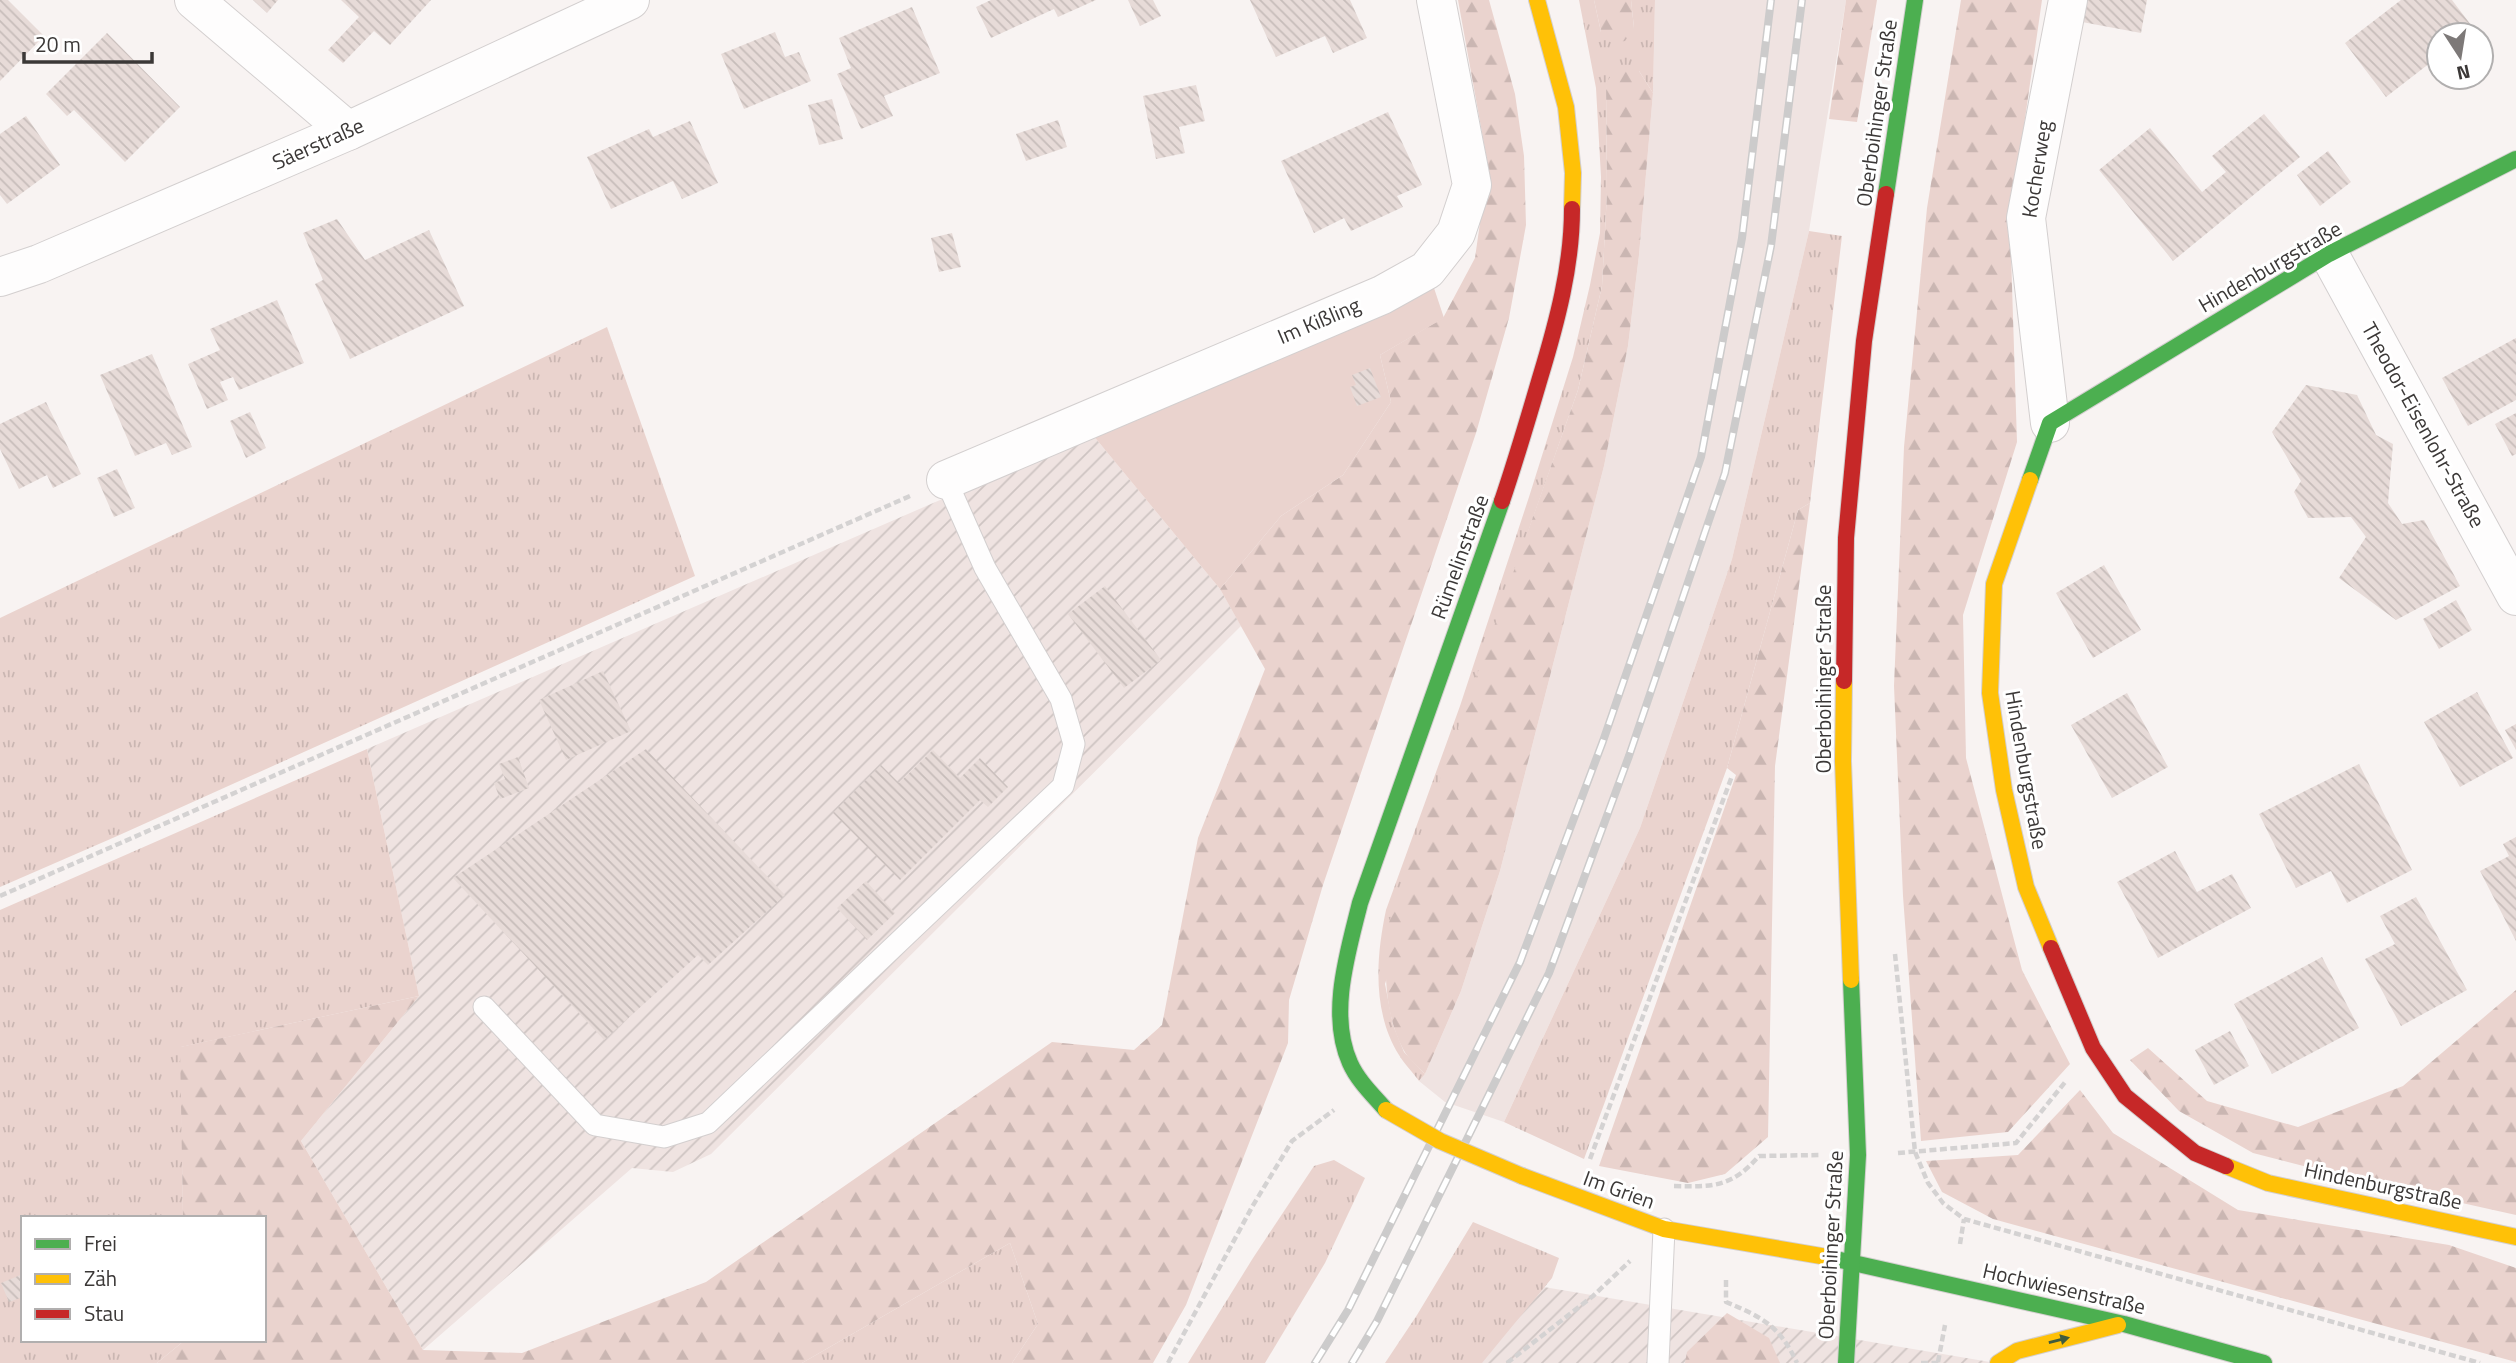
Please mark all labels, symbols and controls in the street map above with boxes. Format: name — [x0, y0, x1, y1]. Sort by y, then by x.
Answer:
street label: Oberboihinger Straße — [1847, 17, 1905, 209]
scale bar — [24, 21, 152, 65]
north arrow — [2425, 21, 2495, 91]
text: 20 m — [35, 28, 81, 60]
text: N — [2454, 58, 2473, 89]
street label: Säerstraße — [267, 109, 369, 178]
street label: Kocherweg — [2013, 118, 2060, 220]
street label: Hindenburgstraße — [2192, 212, 2347, 320]
street label: Im Kißling — [1272, 288, 1365, 352]
street label: Theodor-Eisenlohr-Straße — [2354, 316, 2494, 533]
street label: Rümelinstraße — [1422, 490, 1496, 623]
street label: Oberboihinger Straße — [1807, 585, 1839, 773]
street label: Hindenburgstraße — [1997, 688, 2057, 852]
street label: Oberboihinger Straße — [1809, 1150, 1851, 1340]
street label: Hindenburgstraße — [2301, 1153, 2465, 1217]
street label: Im Grien — [1579, 1161, 1660, 1217]
legend — [21, 1216, 266, 1342]
text: Frei — [84, 1227, 117, 1259]
street label: Hochwiesenstraße — [1980, 1254, 2149, 1322]
text: Zäh — [84, 1262, 117, 1294]
text: Stau — [84, 1297, 124, 1329]
one-way arrow — [2048, 1334, 2070, 1345]

